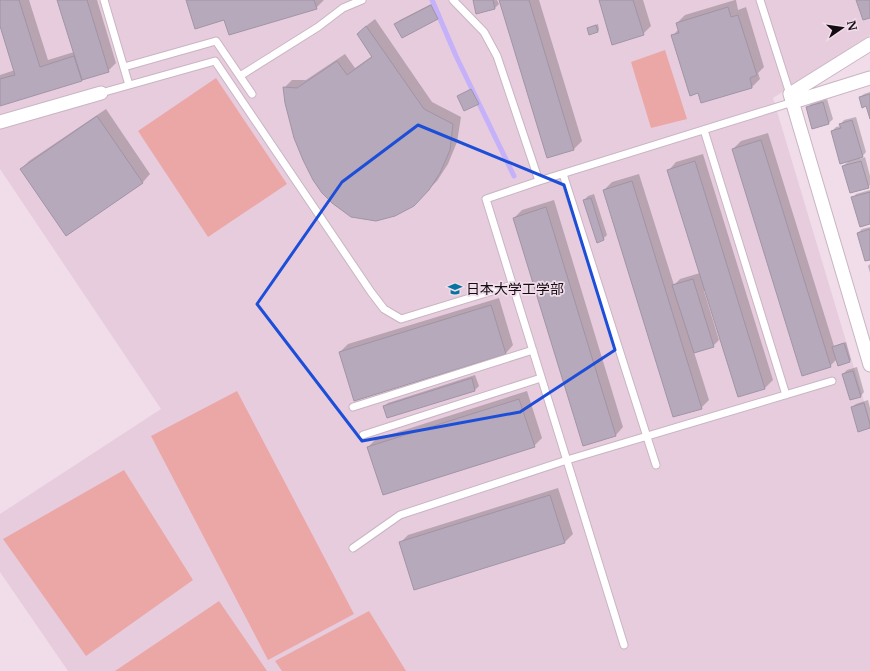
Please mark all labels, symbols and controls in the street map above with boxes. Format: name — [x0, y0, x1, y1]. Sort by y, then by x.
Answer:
north arrow — [822, 8, 862, 48]
text: N — [844, 19, 860, 33]
place label: 日本大学工学部 — [466, 280, 564, 298]
school or university icon: 日本大学工学部 — [447, 281, 463, 297]

